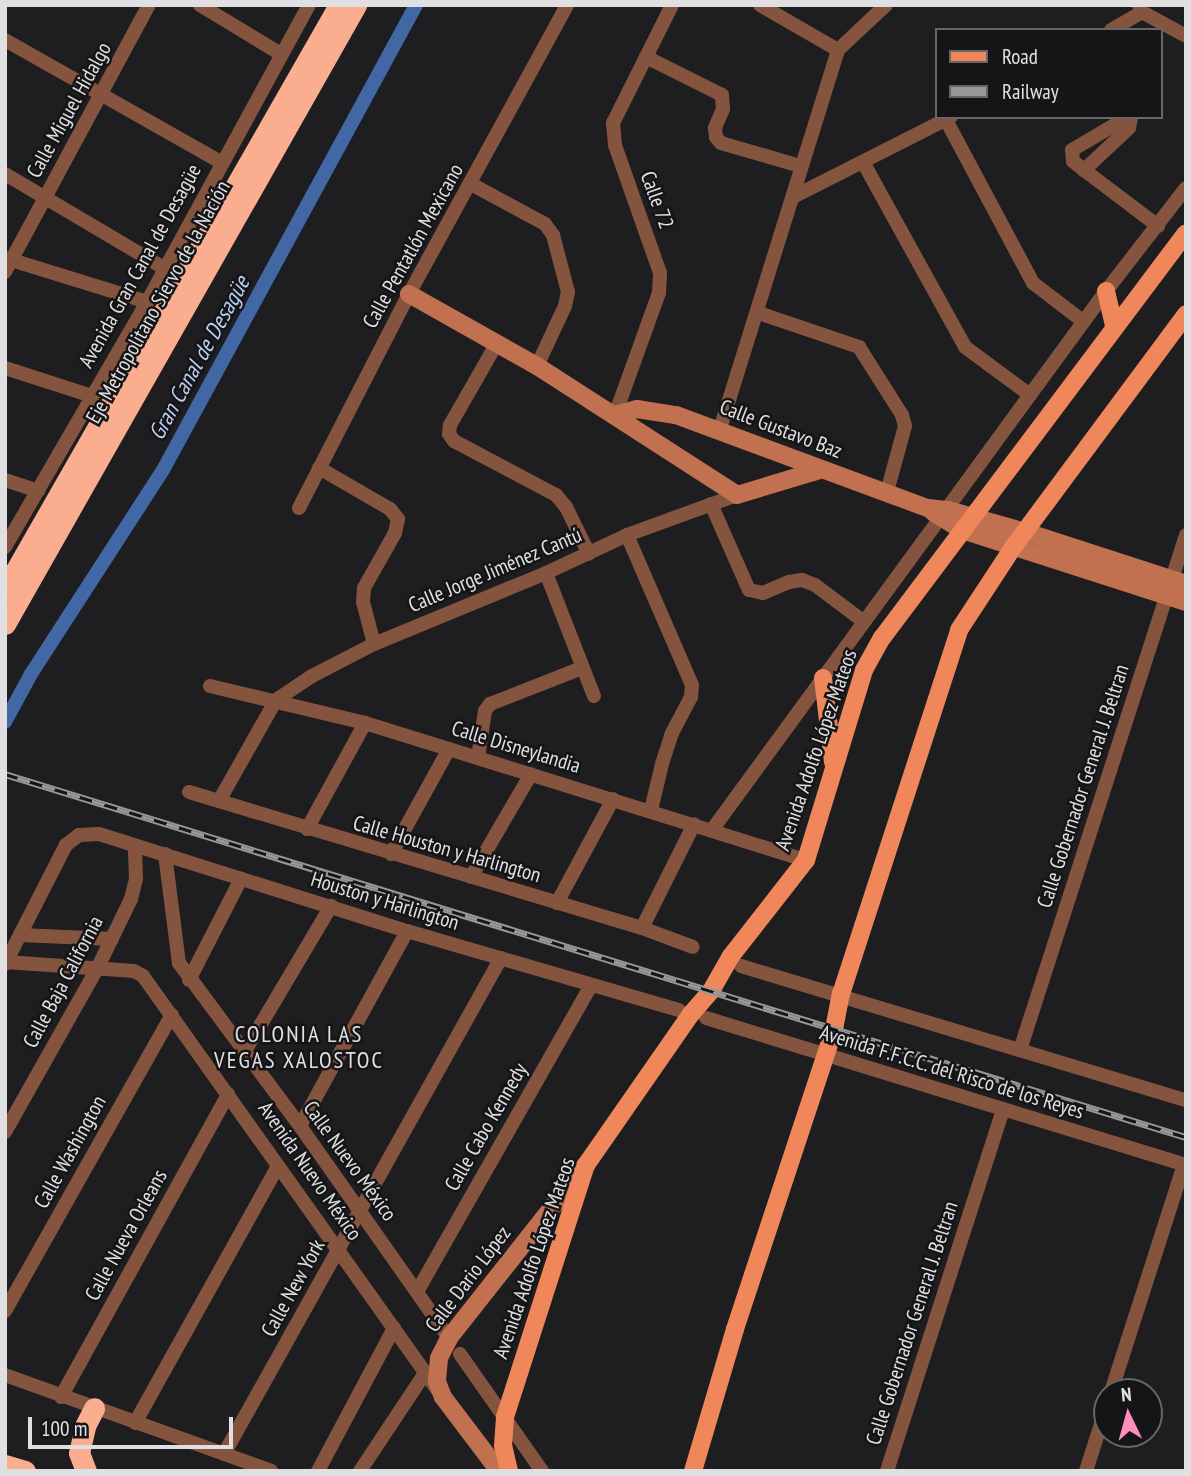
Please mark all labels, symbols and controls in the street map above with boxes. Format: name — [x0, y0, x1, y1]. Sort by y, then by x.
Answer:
legend — [936, 28, 1163, 119]
street label: Calle Miguel Hidalgo — [21, 38, 117, 182]
text: Road — [1002, 43, 1038, 70]
text: Railway — [1002, 78, 1059, 105]
street label: Calle Pentatlón Mexicano — [357, 159, 469, 333]
street label: Avenida Gran Canal de Desagüe — [73, 160, 207, 372]
street label: Calle 72 — [635, 168, 679, 232]
street label: Eje Metropolitano Siervo de la Nación — [81, 176, 235, 428]
water label: Gran Canal de Desagüe — [143, 271, 255, 445]
street label: Calle Gustavo Baz — [716, 394, 846, 464]
street label: Calle Jorge Jiménez Cantú — [404, 522, 586, 618]
street label: Avenida Adolfo López Mateos — [770, 646, 862, 854]
street label: Calle Gobernador General J. Beltran — [1031, 660, 1135, 912]
street label: Calle Disneylandia — [449, 715, 583, 779]
street label: Calle Houston y Harlington — [350, 810, 544, 888]
street label: Houston y Harlington — [308, 866, 462, 936]
street label: Calle Baja California — [18, 912, 108, 1052]
district label: COLONIA LAS VEGAS XALOSTOC — [215, 1020, 383, 1074]
street label: Avenida F.F.C.C. del Risco de los Reyes — [816, 1020, 1088, 1124]
street label: Calle Cabo Kennedy — [439, 1059, 533, 1195]
street label: Calle Washington — [29, 1091, 111, 1213]
street label: Calle Nuevo México — [298, 1096, 402, 1226]
street label: Avenida Nuevo México — [253, 1097, 367, 1245]
street label: Avenida Adolfo López Mateos — [488, 1154, 580, 1362]
street label: Calle Nueva Orleans — [80, 1165, 172, 1305]
street label: Calle Gobernador General J. Beltran — [860, 1197, 964, 1449]
street label: Calle Dario López — [420, 1221, 516, 1337]
street label: Calle New York — [256, 1235, 330, 1341]
north arrow — [1093, 1378, 1163, 1448]
text: N — [1120, 1382, 1132, 1406]
scale bar — [32, 1402, 236, 1446]
text: 100 m — [41, 1415, 87, 1442]

